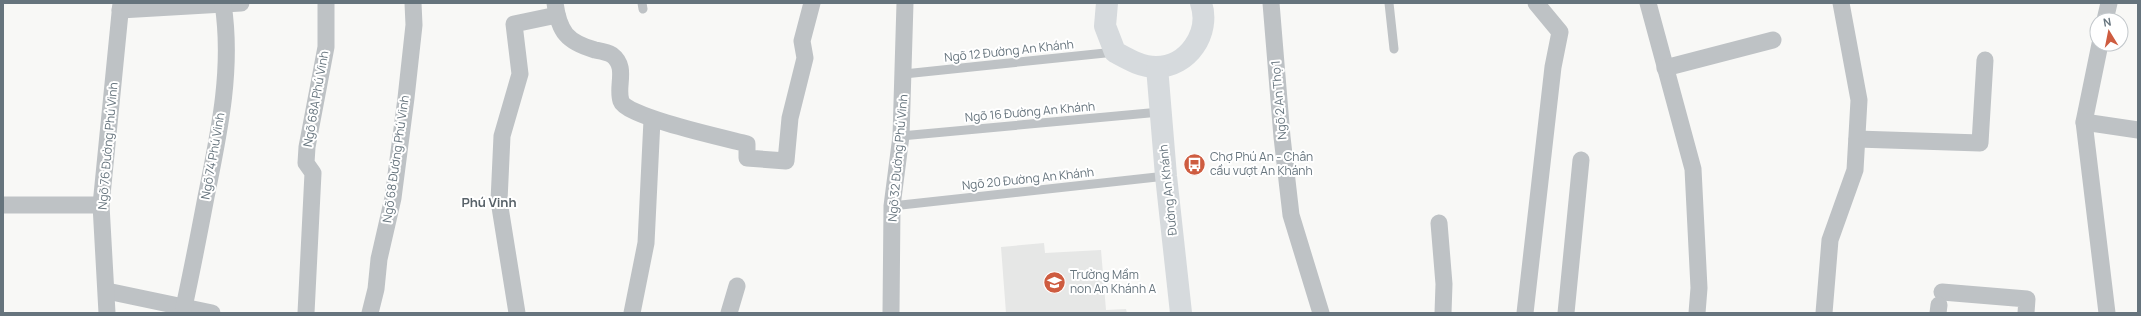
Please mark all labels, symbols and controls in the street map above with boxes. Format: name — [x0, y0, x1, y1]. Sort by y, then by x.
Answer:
north arrow — [2089, 12, 2129, 52]
text: N — [2102, 14, 2112, 30]
street label: Ngõ 12 Đường An Khánh — [943, 35, 1075, 66]
street label: Ngõ 68A Phú Vinh — [299, 50, 332, 148]
street label: Ngõ 2 An Thọ 1 — [1267, 60, 1290, 140]
street label: Ngõ 76 Đường Phú Vinh — [93, 82, 122, 210]
street label: Ngõ 68 Đường Phú Vinh — [378, 94, 413, 224]
street label: Ngõ 32 Đường Phú Vinh — [883, 94, 912, 222]
street label: Ngõ 16 Đường An Khánh — [964, 97, 1096, 126]
street label: Ngõ 74 Phú Vinh — [197, 111, 229, 201]
street label: Đường An Khánh — [1154, 144, 1181, 236]
place label: Chợ Phú An - Chân cầu vượt An Khánh — [1210, 148, 1313, 179]
bus stop icon: Chợ Phú An - Chân cầu vượt An Khánh — [1181, 151, 1207, 177]
street label: Ngõ 20 Đường An Khánh — [961, 163, 1095, 194]
district label: Phú Vinh — [461, 193, 517, 211]
place label: Trường Mầm non An Khánh A — [1070, 266, 1156, 297]
school or university icon: Trường Mầm non An Khánh A — [1041, 269, 1067, 295]

